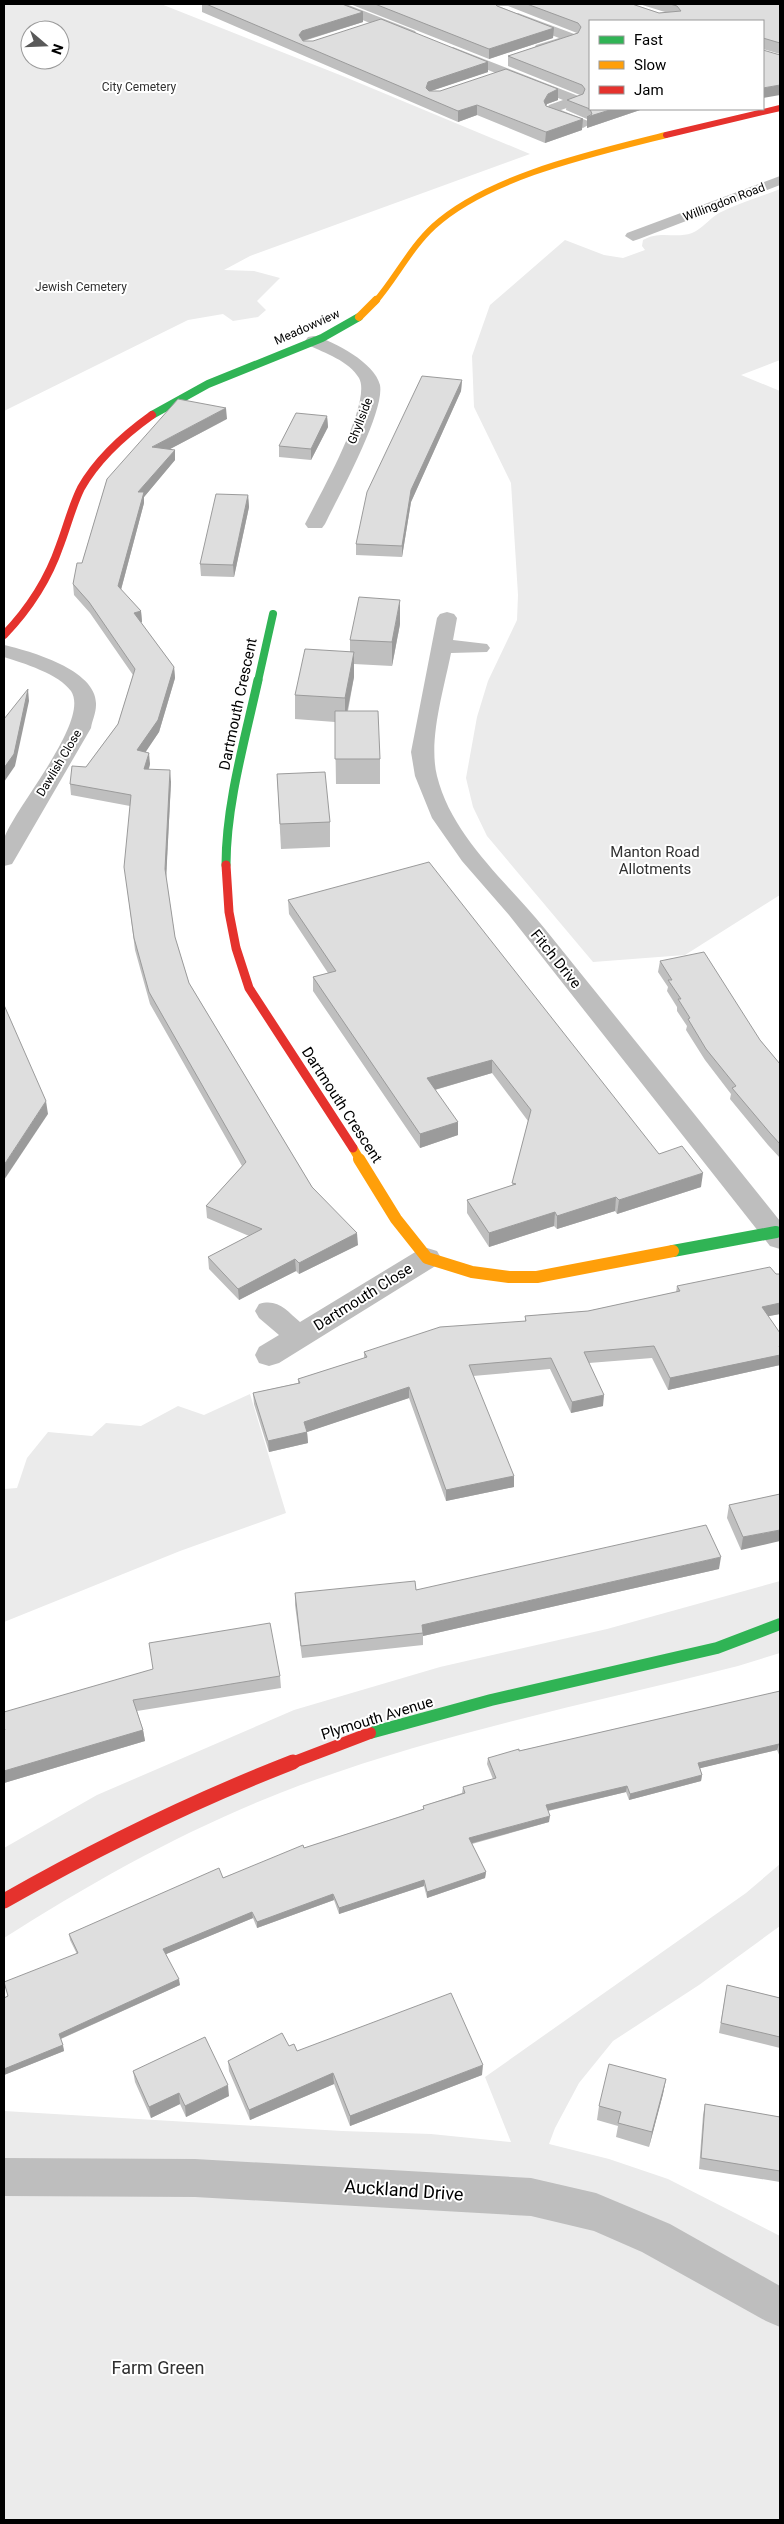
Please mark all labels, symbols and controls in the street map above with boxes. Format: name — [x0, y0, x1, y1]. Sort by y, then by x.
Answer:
north arrow — [20, 20, 70, 70]
legend — [589, 20, 764, 110]
text: Fast — [634, 31, 663, 49]
text: N — [48, 42, 66, 57]
text: Slow — [634, 56, 666, 74]
park label: City Cemetery — [102, 80, 177, 94]
text: Jam — [634, 81, 664, 99]
street label: Willingdon Road — [681, 180, 767, 224]
park label: Jewish Cemetery — [35, 280, 127, 294]
street label: Meadowview — [272, 306, 342, 348]
street label: Ghyllside — [345, 396, 375, 446]
street label: Dartmouth Crescent — [215, 636, 261, 772]
street label: Dawlish Close — [34, 727, 84, 799]
park label: Manton Road Allotments — [610, 843, 700, 878]
street label: Fitch Drive — [527, 926, 585, 992]
street label: Dartmouth Crescent — [298, 1044, 386, 1166]
street label: Dartmouth Close — [310, 1259, 416, 1335]
street label: Plymouth Avenue — [319, 1692, 435, 1744]
street label: Auckland Drive — [344, 2175, 464, 2205]
park label: Farm Green — [111, 2357, 205, 2378]

